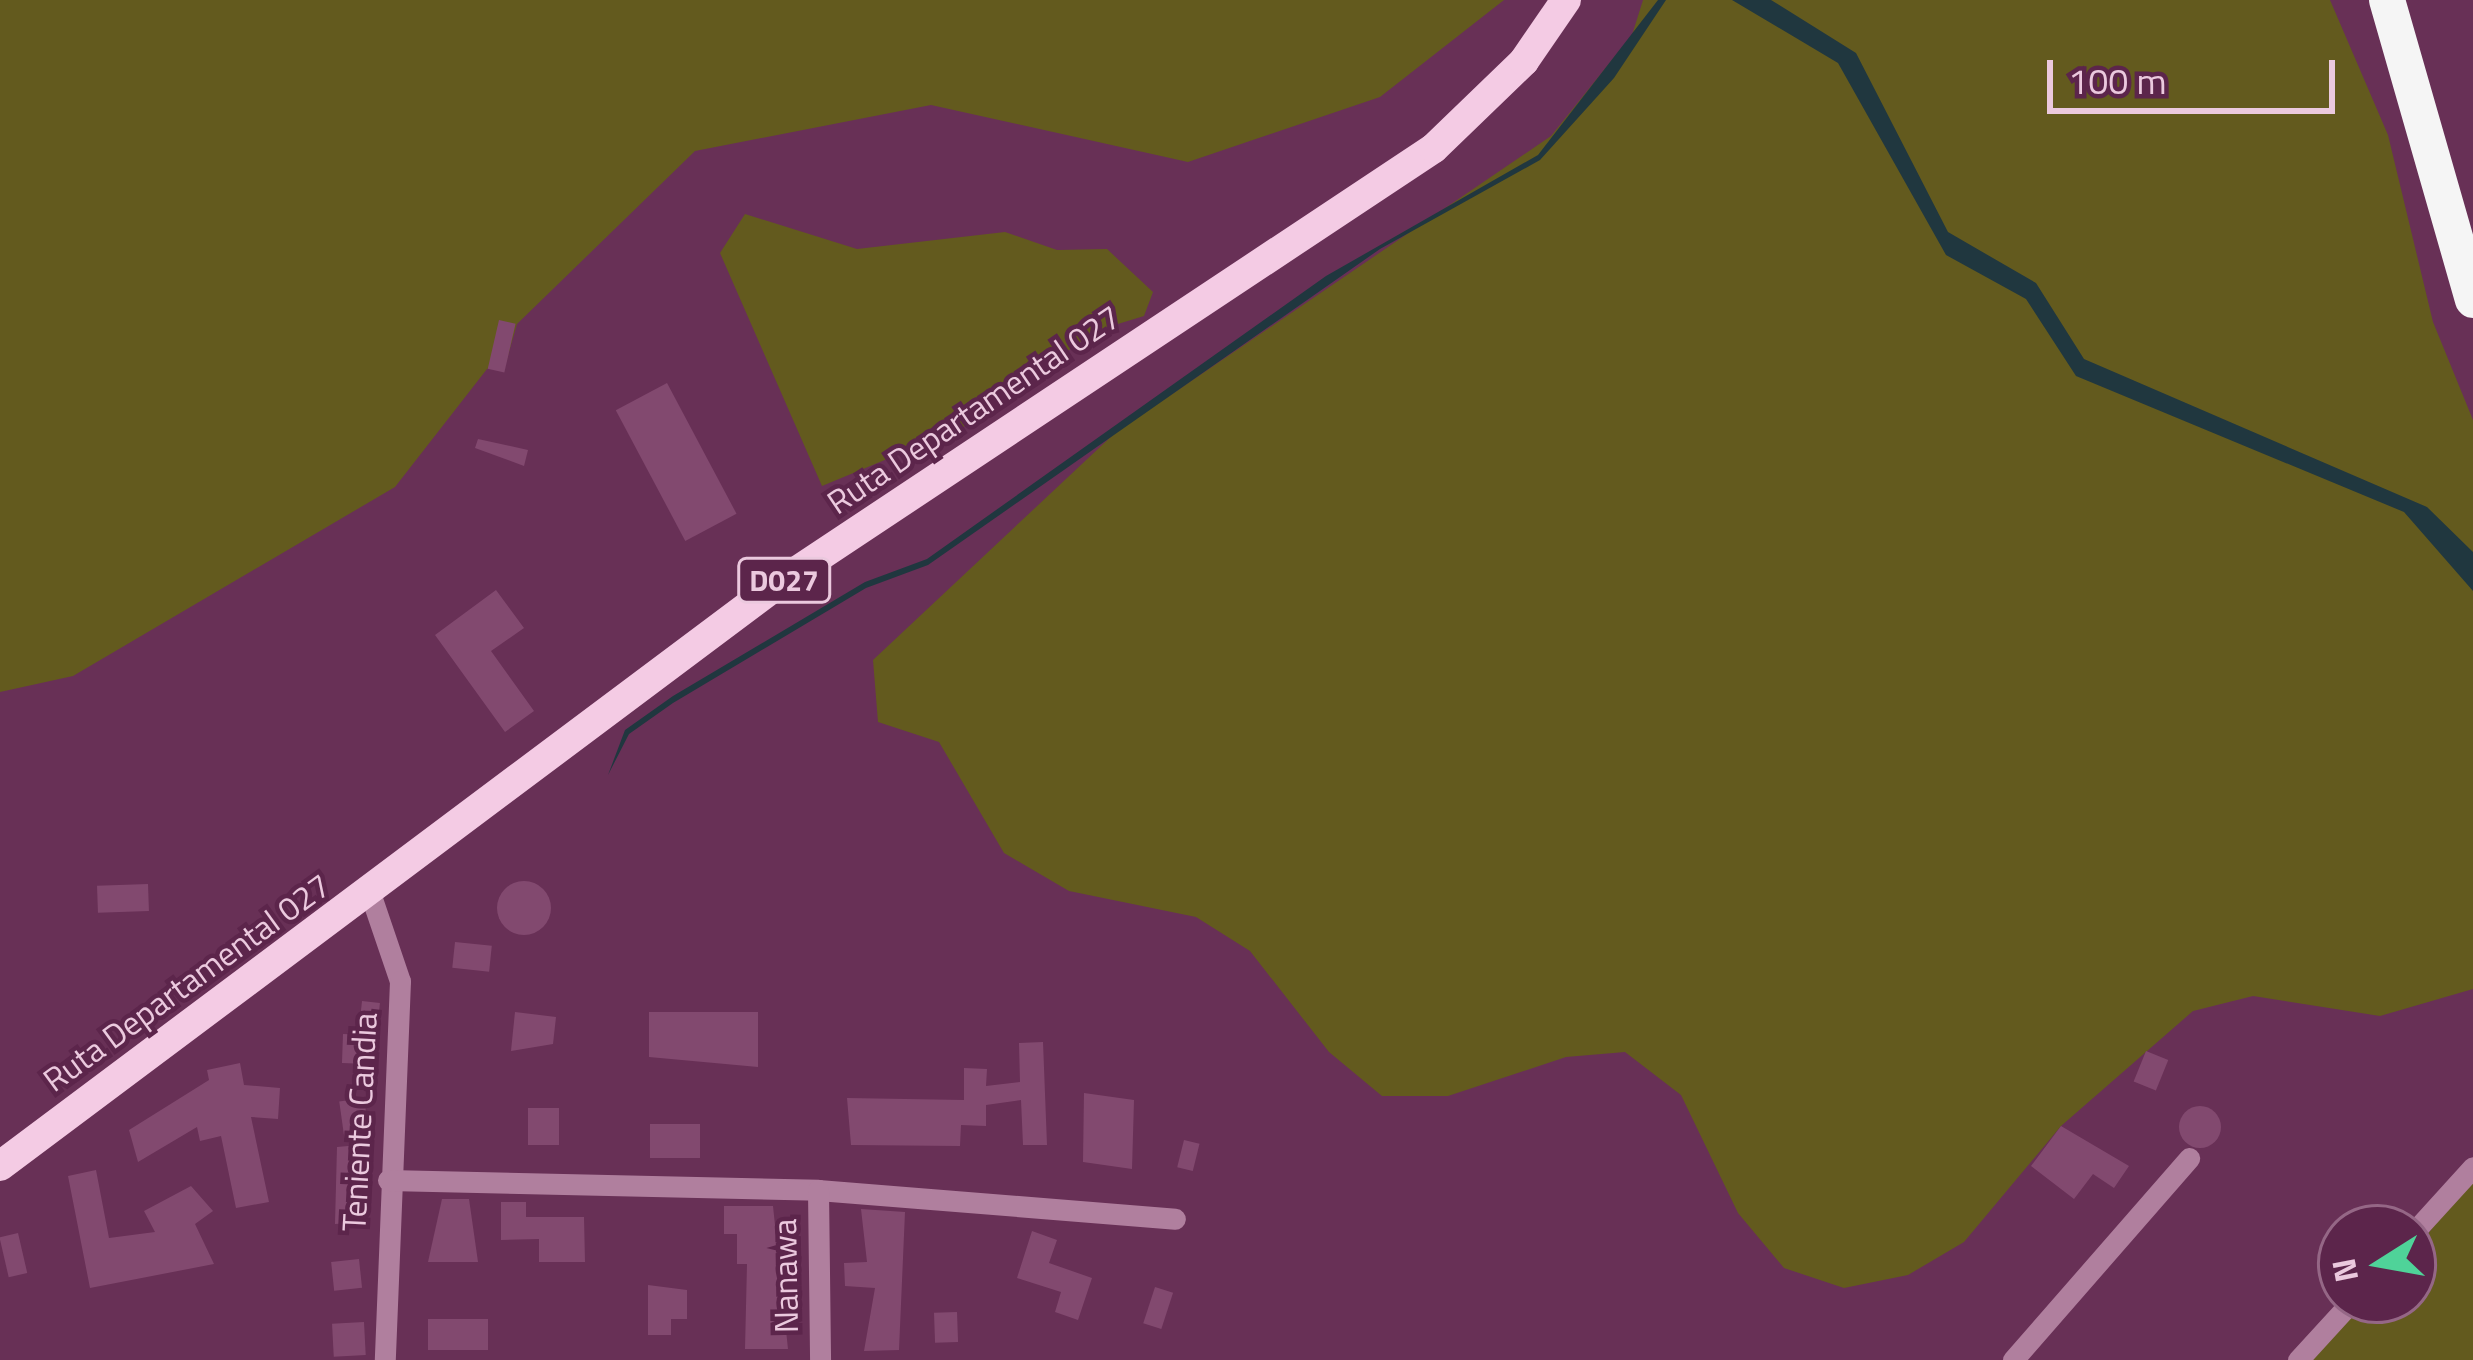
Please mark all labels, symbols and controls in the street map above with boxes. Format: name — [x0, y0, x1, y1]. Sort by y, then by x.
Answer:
scale bar — [2053, 36, 2341, 110]
text: 100 m — [2068, 53, 2167, 108]
street label: Ruta Departamental 027 — [820, 297, 1128, 523]
road number: D027 — [736, 556, 832, 604]
street label: Ruta Departamental 027 — [36, 866, 338, 1100]
street label: Teniente Candia — [334, 1012, 386, 1232]
north arrow — [2317, 1204, 2437, 1324]
street label: Nanawa — [765, 1218, 807, 1334]
text: N — [2318, 1254, 2371, 1286]

